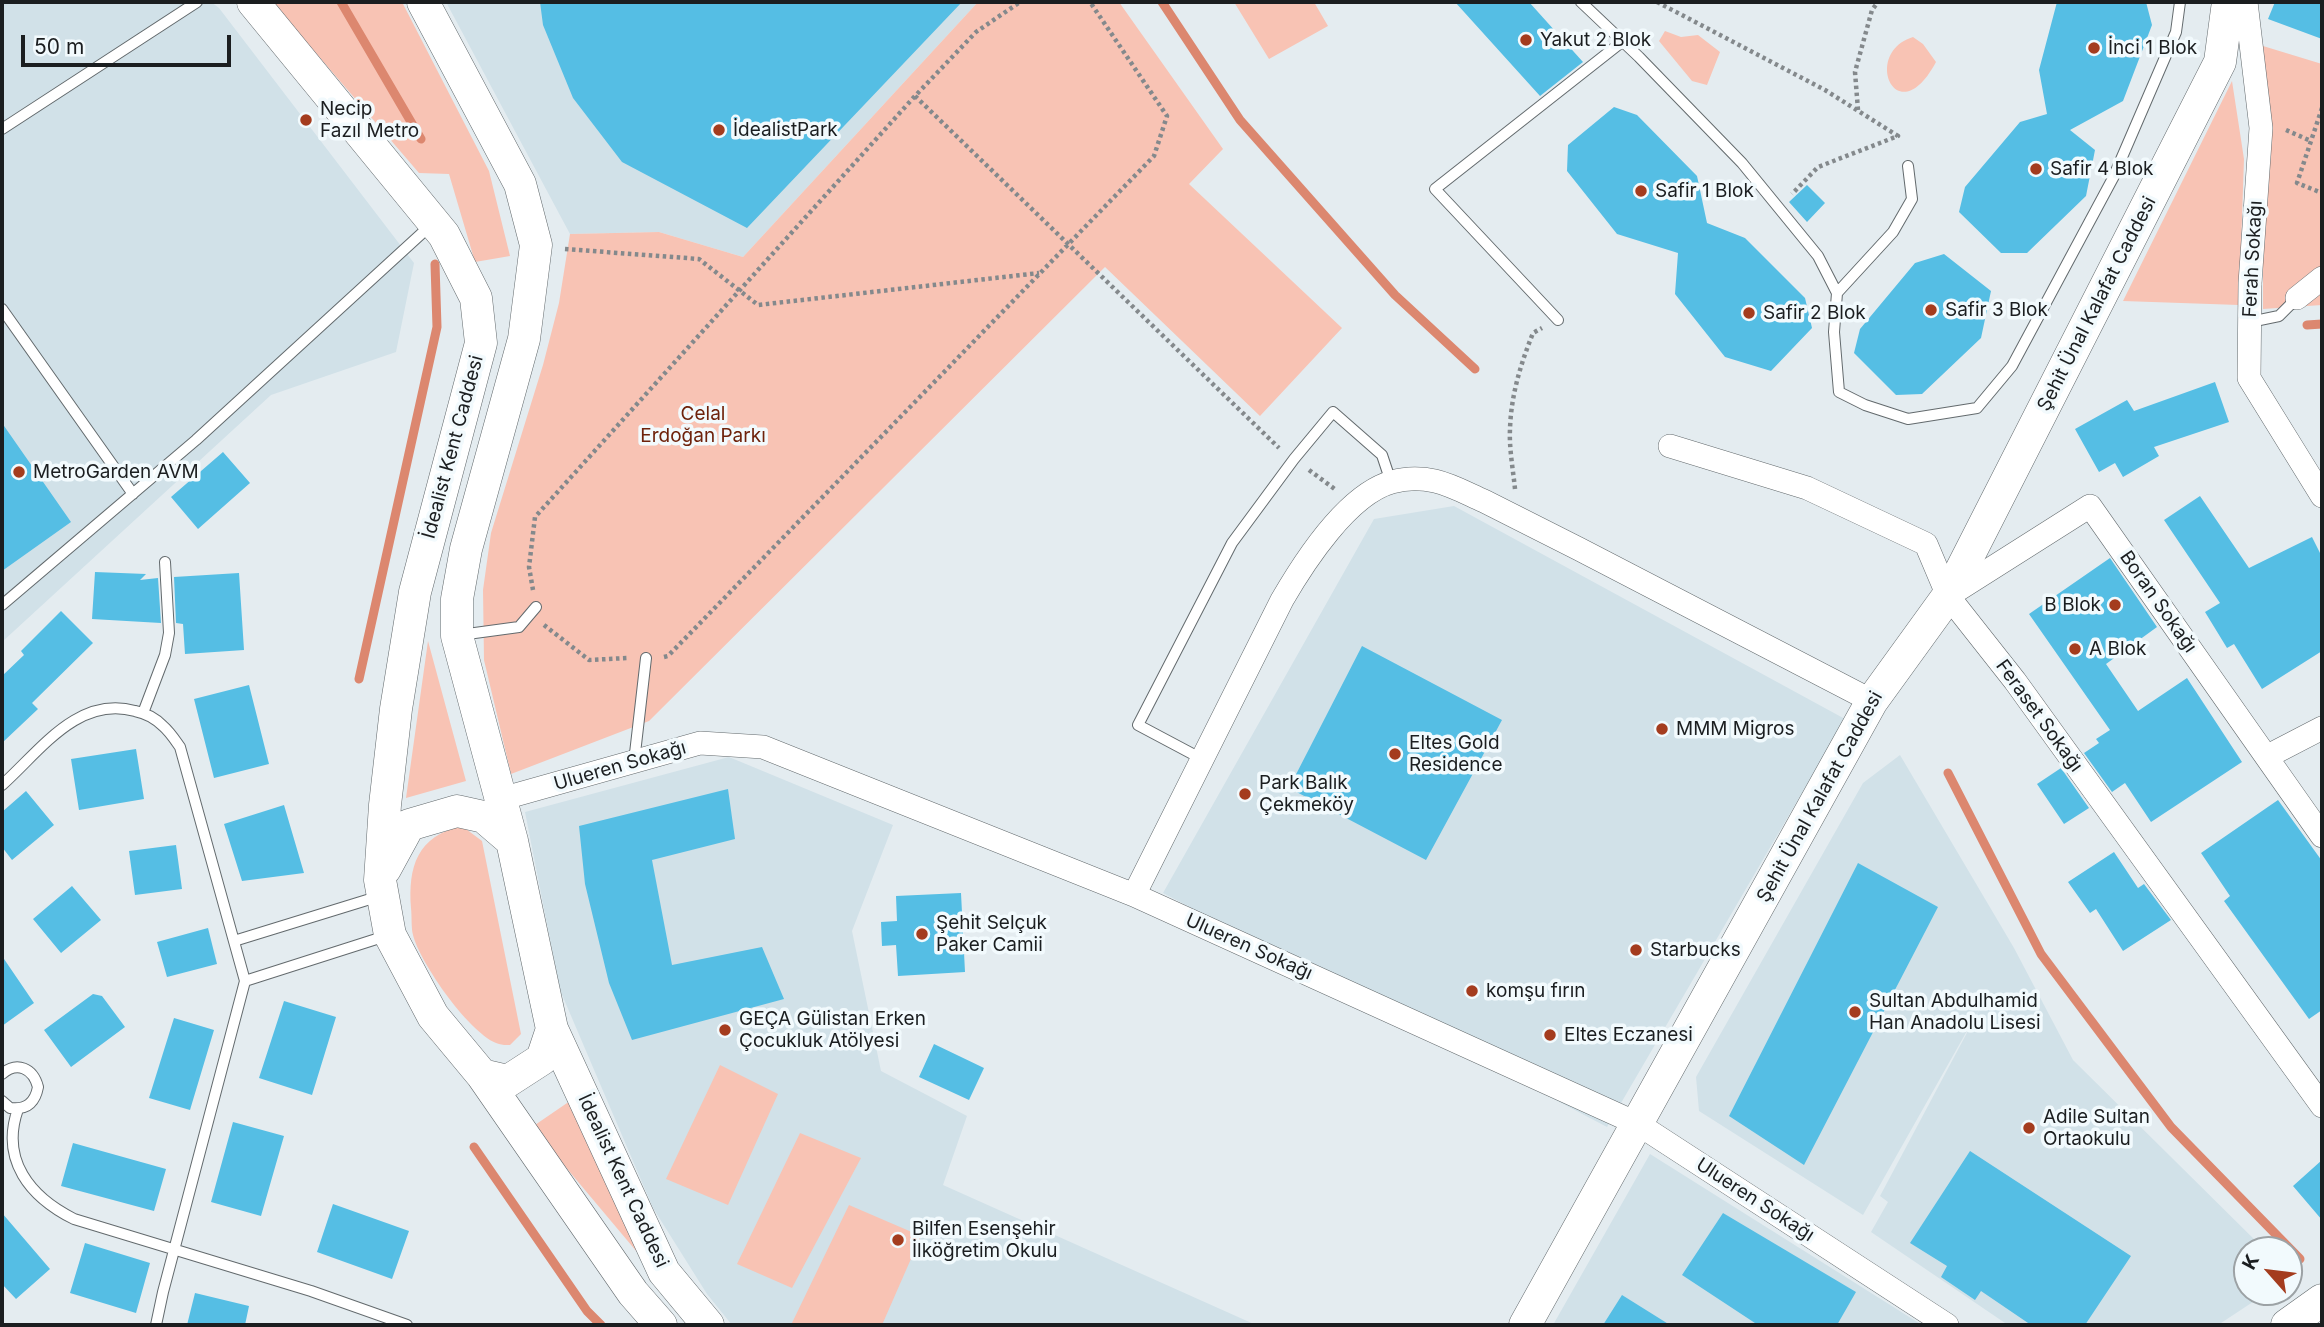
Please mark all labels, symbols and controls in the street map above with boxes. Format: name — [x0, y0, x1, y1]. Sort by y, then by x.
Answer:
scale bar — [24, 21, 234, 65]
place label: Yakut 2 Blok — [1540, 29, 1651, 51]
marker: Yakut 2 Blok — [1518, 32, 1534, 48]
text: 50 m — [34, 34, 84, 59]
place label: İnci 1 Blok — [2108, 37, 2197, 59]
marker: İnci 1 Blok — [2086, 40, 2102, 56]
place label: Necip Fazıl Metro — [320, 98, 419, 142]
marker: Necip Fazıl Metro — [298, 112, 314, 128]
place label: İdealistPark — [733, 119, 838, 141]
marker: İdealistPark — [711, 122, 727, 138]
place label: Safir 4 Blok — [2050, 158, 2153, 180]
marker: Safir 4 Blok — [2028, 161, 2044, 177]
place label: Safir 1 Blok — [1655, 180, 1754, 202]
marker: Safir 1 Blok — [1633, 183, 1649, 199]
street label: Şehit Ünal Kalafat Caddesi — [2033, 193, 2161, 415]
street label: Ferah Sokağı — [2239, 200, 2267, 318]
place label: Safir 3 Blok — [1945, 299, 2048, 321]
place label: Safir 2 Blok — [1763, 302, 1866, 324]
marker: Safir 3 Blok — [1923, 302, 1939, 318]
marker: Safir 2 Blok — [1741, 305, 1757, 321]
street label: İdealist Kent Caddesi — [418, 353, 488, 541]
park label: Celal Erdoğan Parkı — [640, 403, 766, 447]
place label: MetroGarden AVM — [33, 461, 199, 483]
marker: MetroGarden AVM — [11, 464, 27, 480]
street label: Boran Sokağı — [2114, 547, 2202, 657]
place label: B Blok — [2044, 594, 2101, 616]
marker: B Blok — [2107, 597, 2123, 613]
place label: A Blok — [2089, 638, 2146, 660]
marker: A Blok — [2067, 641, 2083, 657]
street label: Feraset Sokağı — [1991, 656, 2087, 776]
street label: Şehit Ünal Kalafat Caddesi — [1752, 687, 1888, 907]
place label: MMM Migros — [1676, 718, 1795, 740]
marker: MMM Migros — [1654, 721, 1670, 737]
place label: Eltes Gold Residence — [1409, 732, 1503, 776]
street label: Ulueren Sokağı — [551, 736, 689, 796]
marker: Eltes Gold Residence — [1387, 746, 1403, 762]
place label: Park Balık Çekmeköy — [1259, 772, 1354, 816]
marker: Park Balık Çekmeköy — [1237, 786, 1253, 802]
street label: Ulueren Sokağı — [1182, 909, 1316, 985]
place label: Şehit Selçuk Paker Camii — [936, 912, 1047, 956]
marker: Şehit Selçuk Paker Camii — [914, 926, 930, 942]
place label: Starbucks — [1650, 939, 1741, 961]
marker: Starbucks — [1628, 942, 1644, 958]
place label: komşu fırın — [1486, 980, 1586, 1002]
marker: komşu fırın — [1464, 983, 1480, 999]
place label: Sultan Abdulhamid Han Anadolu Lisesi — [1869, 990, 2041, 1034]
marker: Sultan Abdulhamid Han Anadolu Lisesi — [1847, 1004, 1863, 1020]
place label: GEÇA Gülistan Erken Çocukluk Atölyesi — [739, 1008, 926, 1052]
marker: GEÇA Gülistan Erken Çocukluk Atölyesi — [717, 1022, 733, 1038]
place label: Eltes Eczanesi — [1564, 1024, 1693, 1046]
marker: Eltes Eczanesi — [1542, 1027, 1558, 1043]
street label: İdealist Kent Caddesi — [573, 1091, 673, 1271]
place label: Adile Sultan Ortaokulu — [2043, 1106, 2150, 1150]
marker: Adile Sultan Ortaokulu — [2021, 1120, 2037, 1136]
street label: Ulueren Sokağı — [1692, 1153, 1818, 1247]
place label: Bilfen Esenşehir İlköğretim Okulu — [912, 1218, 1057, 1262]
marker: Bilfen Esenşehir İlköğretim Okulu — [890, 1232, 906, 1248]
north arrow — [2233, 1236, 2303, 1306]
text: K — [2237, 1250, 2264, 1273]

